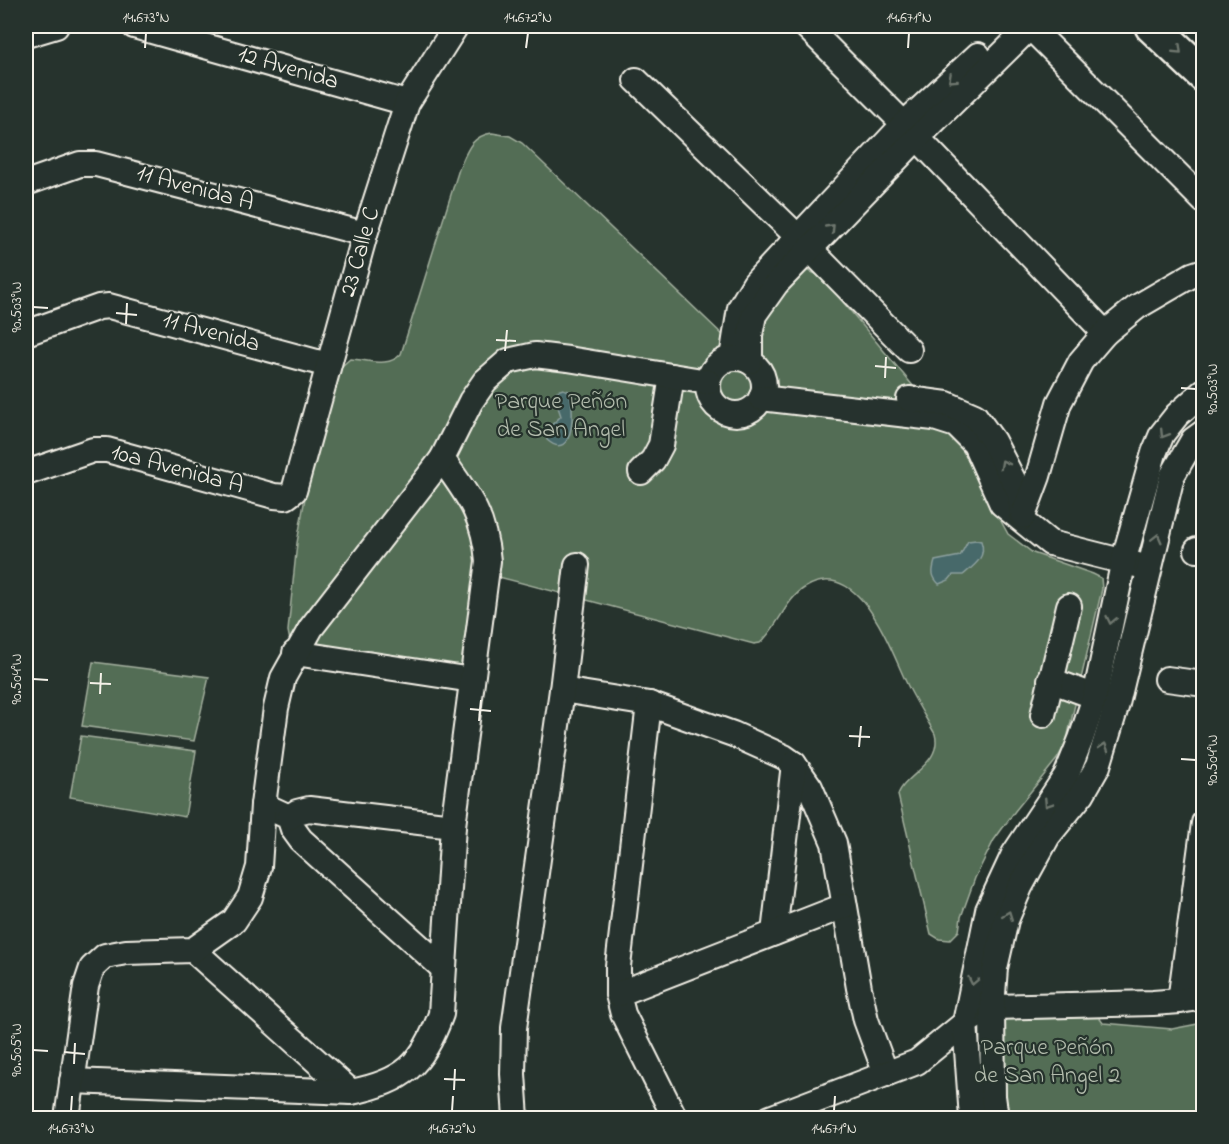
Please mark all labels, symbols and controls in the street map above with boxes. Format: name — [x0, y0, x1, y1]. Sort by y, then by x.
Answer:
text: 14.673°N — [122, 7, 170, 29]
text: 14.672°N — [504, 7, 552, 29]
text: 14.671°N — [886, 7, 932, 29]
street label: 12 Avenida — [233, 38, 343, 100]
one-way arrow — [1170, 43, 1181, 54]
one-way arrow — [949, 72, 959, 83]
street label: 11 Avenida A — [132, 157, 258, 221]
street label: 23 Calle C — [332, 203, 390, 301]
one-way arrow — [824, 224, 835, 234]
text: 90.503°W — [6, 282, 28, 332]
street label: 11 Avenida — [158, 303, 264, 363]
text: 90.503°W — [1202, 364, 1224, 414]
park label: Parque Peñón de San Angel — [495, 385, 627, 448]
one-way arrow — [1160, 427, 1171, 438]
street label: 10a Avenida A — [107, 436, 247, 504]
one-way arrow — [1000, 459, 1012, 470]
one-way arrow — [1150, 533, 1163, 543]
one-way arrow — [1105, 615, 1118, 625]
text: 90.504°W — [6, 654, 28, 704]
text: 90.504°W — [1202, 735, 1224, 785]
one-way arrow — [1097, 742, 1109, 753]
one-way arrow — [1044, 797, 1055, 808]
one-way arrow — [1001, 910, 1014, 921]
one-way arrow — [967, 975, 980, 985]
text: 90.505°W — [6, 1023, 28, 1077]
park label: Parque Peñón de San Angel 2 — [974, 1031, 1120, 1094]
text: 14.673°N — [47, 1118, 95, 1140]
text: 14.672°N — [428, 1118, 476, 1140]
text: 14.671°N — [811, 1118, 857, 1140]

